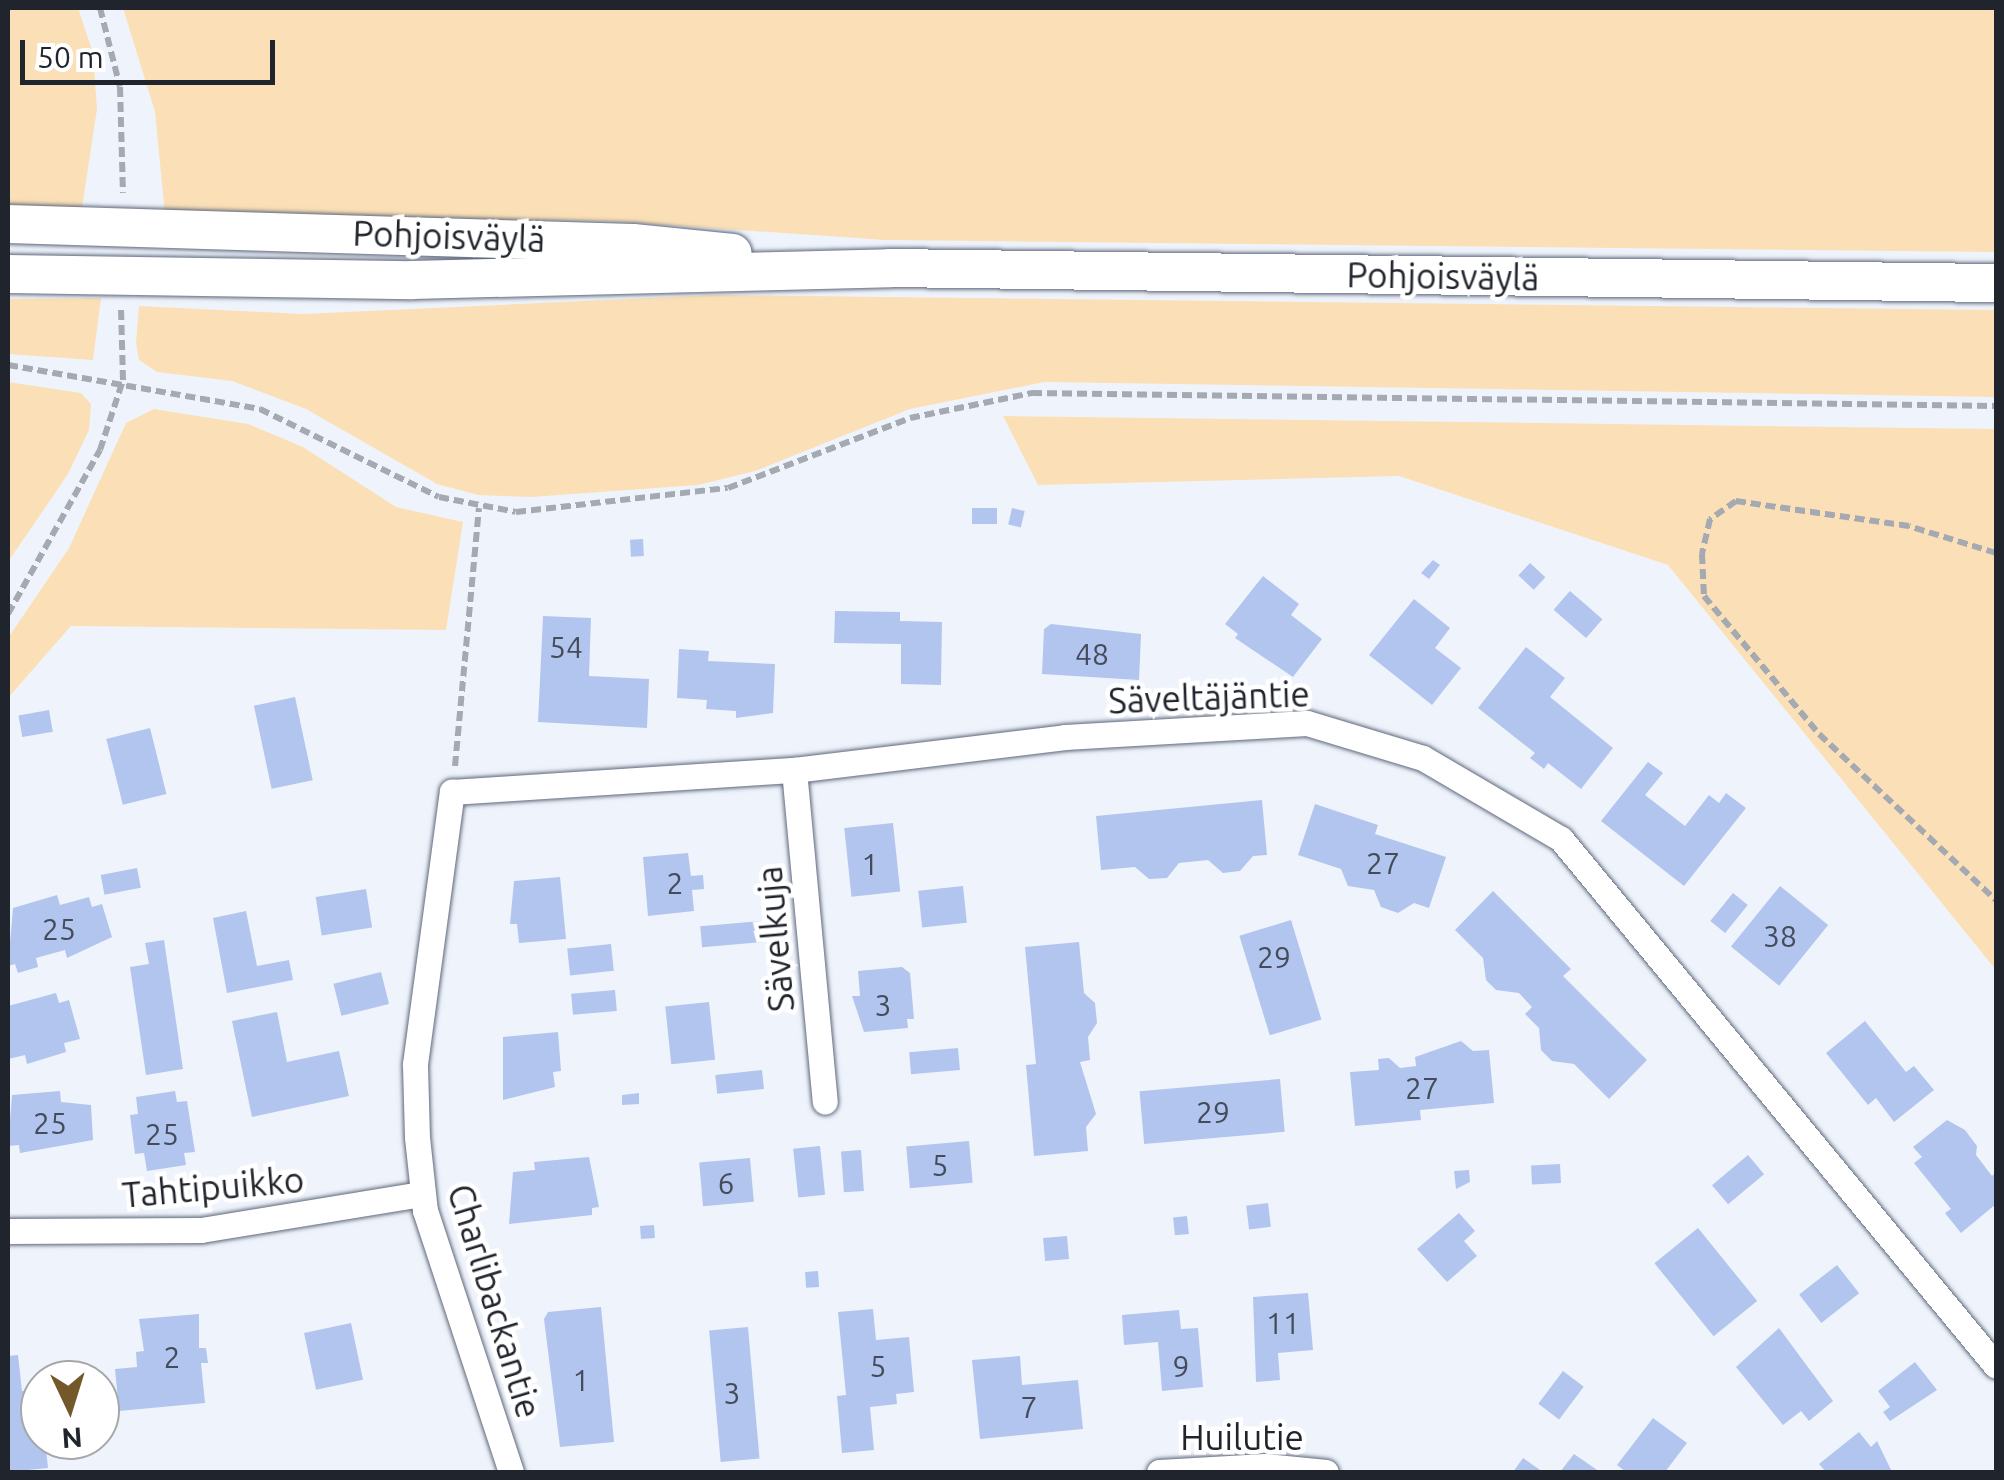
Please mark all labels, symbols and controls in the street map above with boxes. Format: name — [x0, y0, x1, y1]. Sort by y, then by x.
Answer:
scale bar — [25, 20, 280, 82]
text: 50 m — [37, 40, 104, 74]
street label: Pohjoisväylä — [352, 212, 546, 260]
street label: Pohjoisväylä — [1346, 253, 1540, 299]
house number: 54 — [549, 629, 583, 665]
house number: 48 — [1075, 636, 1109, 672]
street label: Säveltäjäntie — [1108, 672, 1310, 722]
house number: 27 — [1366, 845, 1400, 881]
house number: 1 — [862, 846, 878, 882]
street label: Sävelkuja — [748, 864, 802, 1014]
house number: 2 — [667, 865, 683, 901]
house number: 25 — [42, 911, 76, 947]
house number: 38 — [1763, 918, 1797, 954]
house number: 29 — [1257, 939, 1291, 975]
house number: 3 — [875, 987, 891, 1023]
house number: 27 — [1405, 1070, 1439, 1106]
house number: 29 — [1196, 1094, 1230, 1130]
house number: 25 — [33, 1105, 67, 1141]
house number: 25 — [145, 1116, 179, 1152]
house number: 5 — [932, 1147, 948, 1183]
street label: Tahtipuikko — [120, 1158, 306, 1216]
house number: 6 — [718, 1165, 734, 1201]
street label: Charlibackantie — [439, 1179, 551, 1423]
house number: 11 — [1266, 1305, 1300, 1341]
house number: 2 — [164, 1339, 180, 1375]
house number: 5 — [870, 1348, 886, 1384]
house number: 9 — [1173, 1348, 1189, 1384]
north arrow — [20, 1360, 120, 1460]
house number: 1 — [573, 1362, 589, 1398]
house number: 3 — [724, 1375, 740, 1411]
house number: 7 — [1021, 1389, 1037, 1425]
street label: Huilutie — [1180, 1416, 1304, 1458]
text: N — [60, 1422, 83, 1455]

